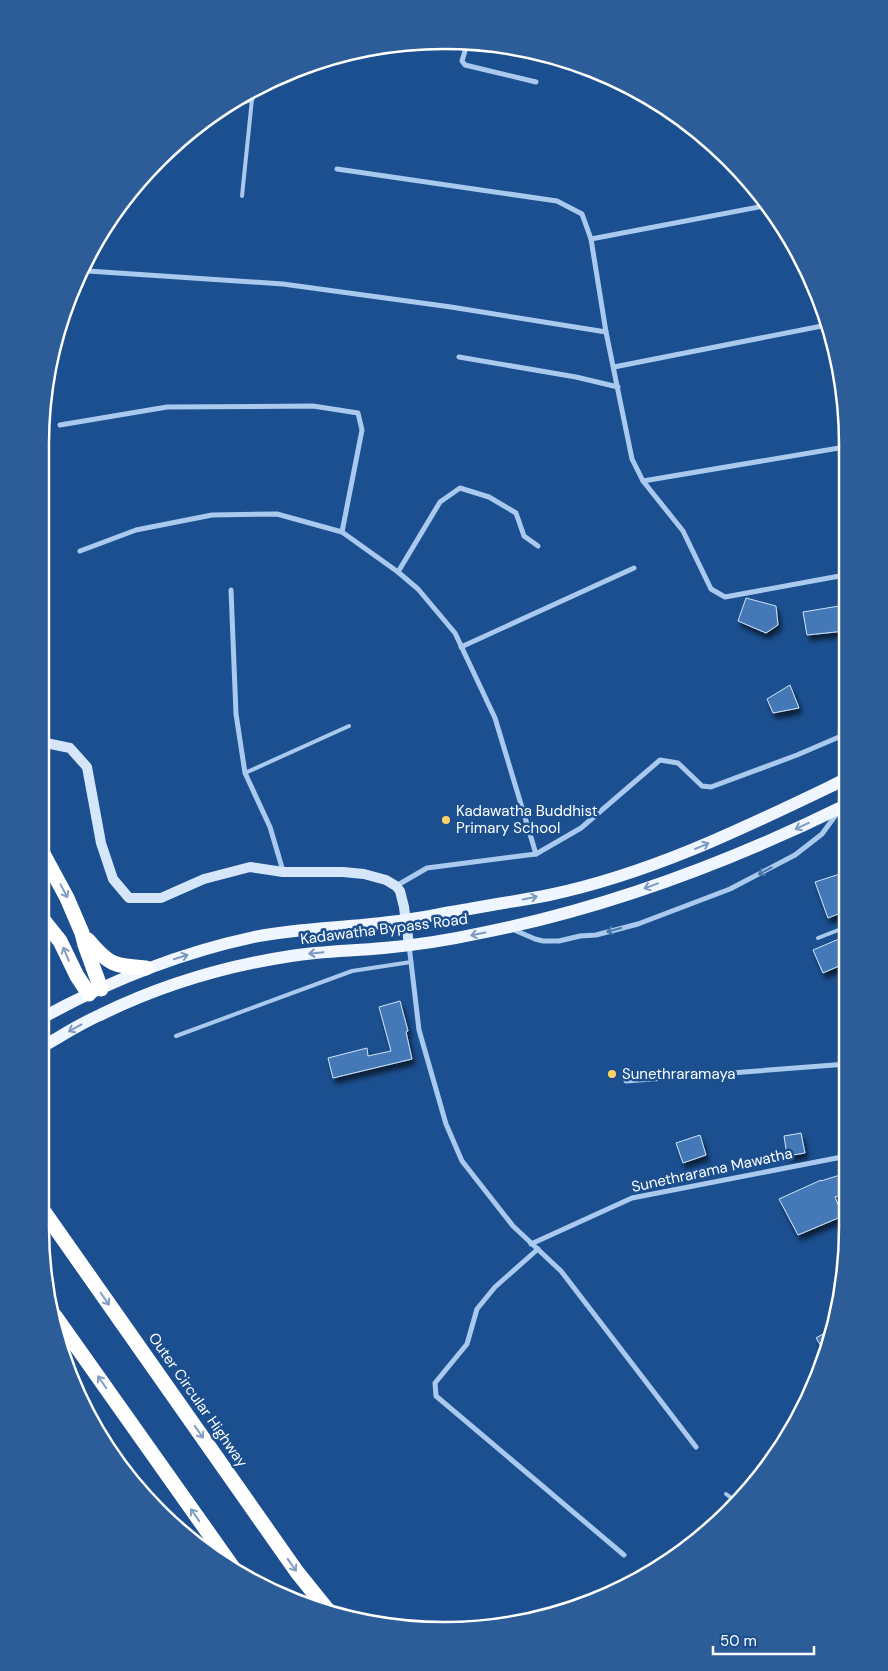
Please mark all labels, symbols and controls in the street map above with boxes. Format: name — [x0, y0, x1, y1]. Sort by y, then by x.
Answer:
place label: Kadawatha Buddhist Primary School — [456, 801, 598, 838]
marker: Kadawatha Buddhist Primary School — [440, 814, 452, 826]
one-way arrow — [795, 822, 810, 832]
one-way arrow — [694, 840, 709, 850]
one-way arrow — [758, 867, 773, 876]
one-way arrow — [644, 882, 659, 891]
one-way arrow — [59, 883, 69, 898]
one-way arrow — [522, 893, 538, 903]
street label: Kadawatha Bypass Road — [299, 909, 469, 949]
one-way arrow — [607, 926, 623, 936]
one-way arrow — [470, 929, 486, 939]
one-way arrow — [61, 947, 71, 962]
one-way arrow — [309, 948, 325, 958]
one-way arrow — [172, 952, 188, 961]
one-way arrow — [68, 1023, 83, 1033]
place label: Sunethraramaya — [622, 1064, 735, 1084]
marker: Sunethraramaya — [606, 1068, 618, 1080]
street label: Sunethrarama Mawatha — [630, 1143, 794, 1197]
one-way arrow — [100, 1291, 110, 1305]
street label: Outer Circular Highway — [144, 1329, 252, 1472]
one-way arrow — [97, 1376, 107, 1390]
one-way arrow — [194, 1424, 204, 1438]
one-way arrow — [190, 1508, 200, 1522]
one-way arrow — [287, 1557, 297, 1571]
scale bar — [713, 1624, 814, 1656]
text: 50 m — [720, 1631, 757, 1651]

